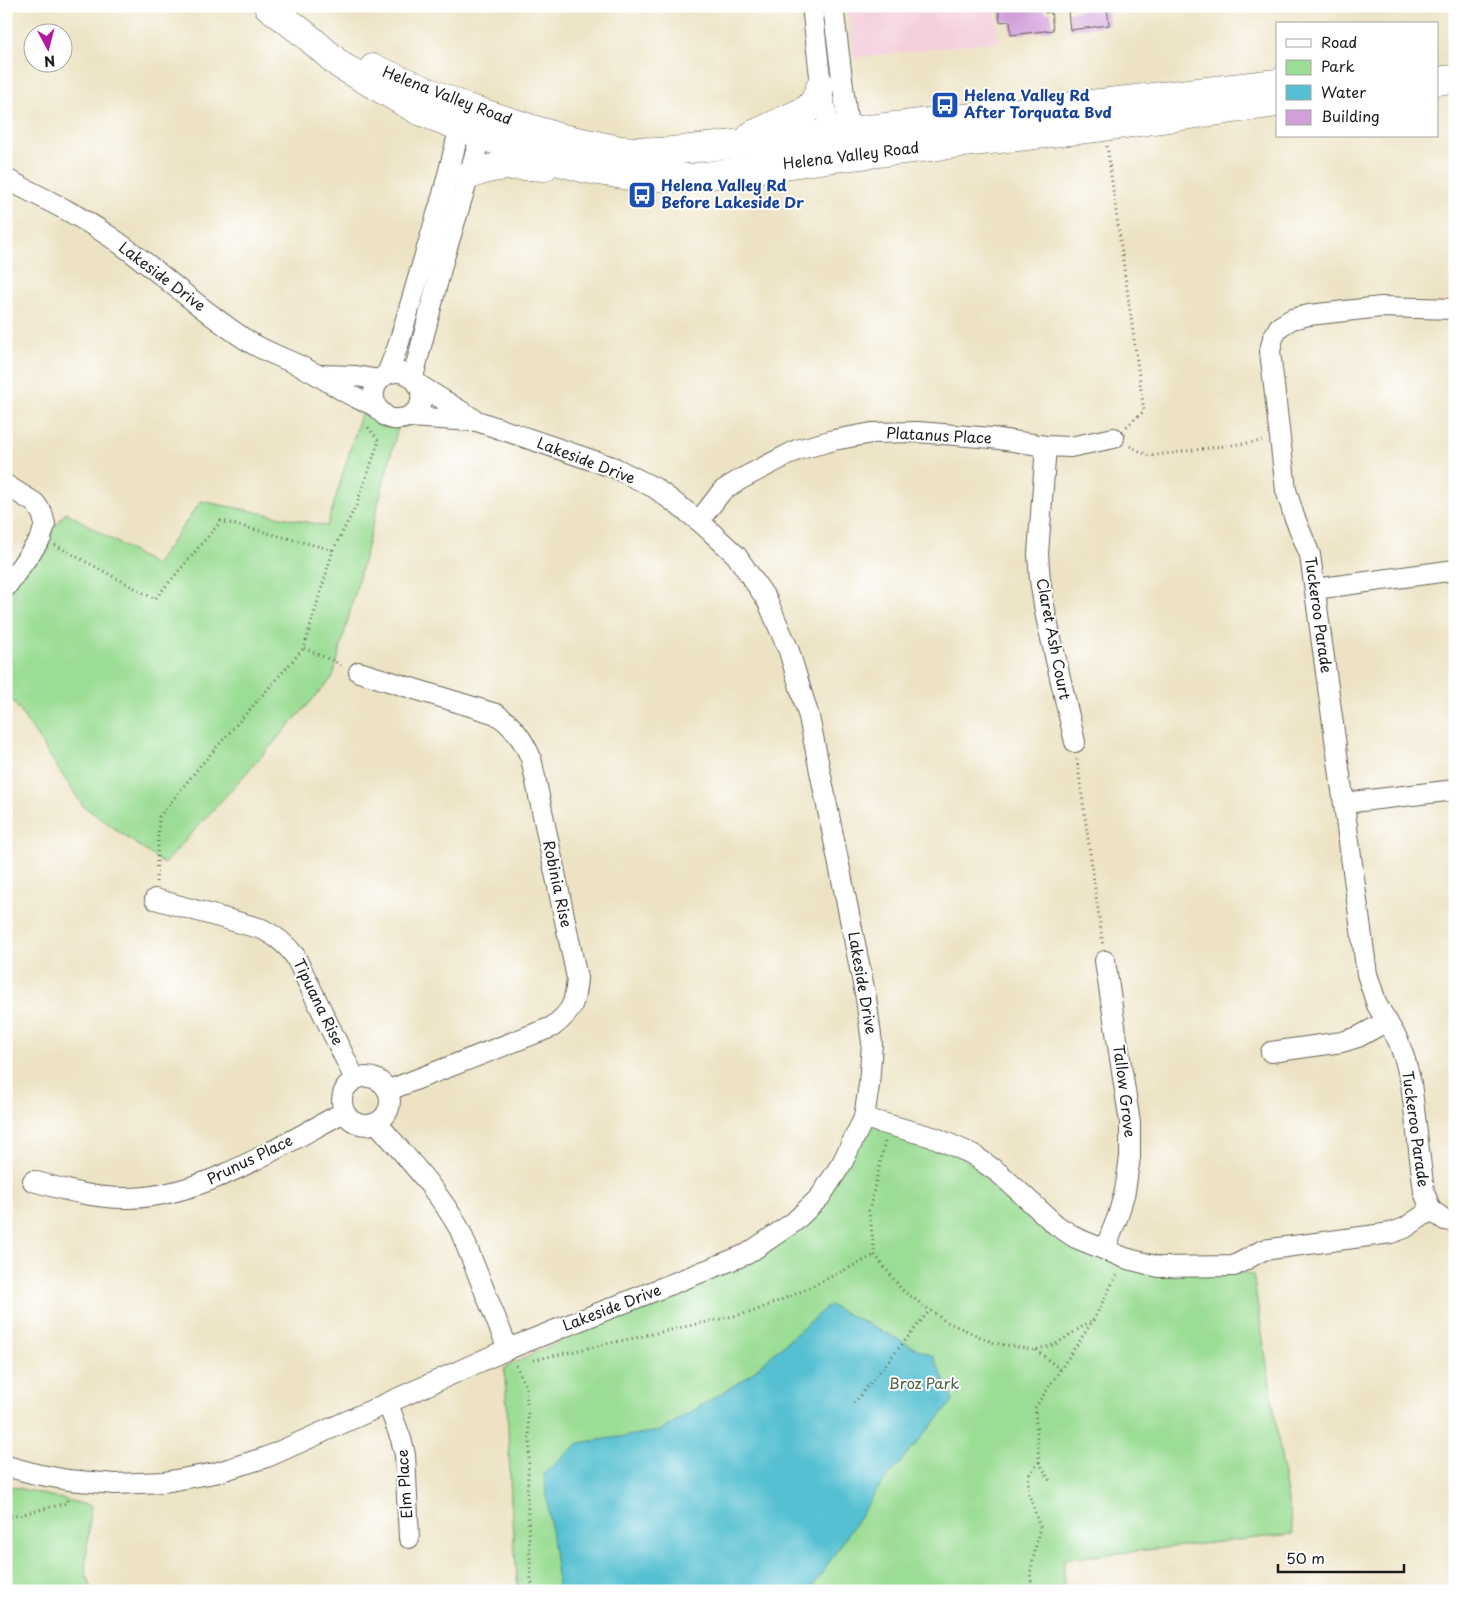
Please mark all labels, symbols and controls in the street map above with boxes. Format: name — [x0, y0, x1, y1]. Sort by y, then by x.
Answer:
north arrow — [22, 22, 72, 72]
legend — [1276, 22, 1438, 138]
text: Road — [1321, 30, 1357, 53]
text: N — [43, 50, 56, 72]
text: Park — [1321, 54, 1355, 77]
street label: Helena Valley Road — [379, 59, 516, 130]
text: Water — [1321, 80, 1366, 103]
place label: Helena Valley Rd After Torquata Bvd — [963, 83, 1112, 123]
bus stop icon: Helena Valley Rd After Torquata Bvd — [930, 90, 960, 120]
text: Building — [1321, 104, 1380, 127]
street label: Helena Valley Road — [781, 135, 920, 174]
place label: Helena Valley Rd Before Lakeside Dr — [661, 173, 804, 213]
bus stop icon: Helena Valley Rd Before Lakeside Dr — [627, 180, 657, 210]
street label: Lakeside Drive — [114, 235, 211, 316]
street label: Platanus Place — [886, 420, 992, 449]
street label: Lakeside Drive — [534, 430, 639, 489]
street label: Tuckeroo Parade — [1300, 555, 1339, 674]
street label: Claret Ash Court — [1031, 576, 1078, 701]
street label: Robinia Rise — [538, 838, 579, 929]
street label: Lakeside Drive — [843, 930, 884, 1036]
street label: Tipuana Rise — [288, 954, 350, 1049]
street label: Tallow Grove — [1108, 1043, 1143, 1139]
street label: Tuckeroo Parade — [1397, 1069, 1436, 1188]
street label: Prunus Place — [203, 1128, 296, 1189]
street label: Lakeside Drive — [559, 1277, 664, 1336]
park label: Broz Park — [889, 1371, 959, 1394]
street label: Elm Place — [390, 1449, 417, 1519]
scale bar — [1278, 1542, 1405, 1574]
text: 50 m — [1286, 1546, 1325, 1569]

